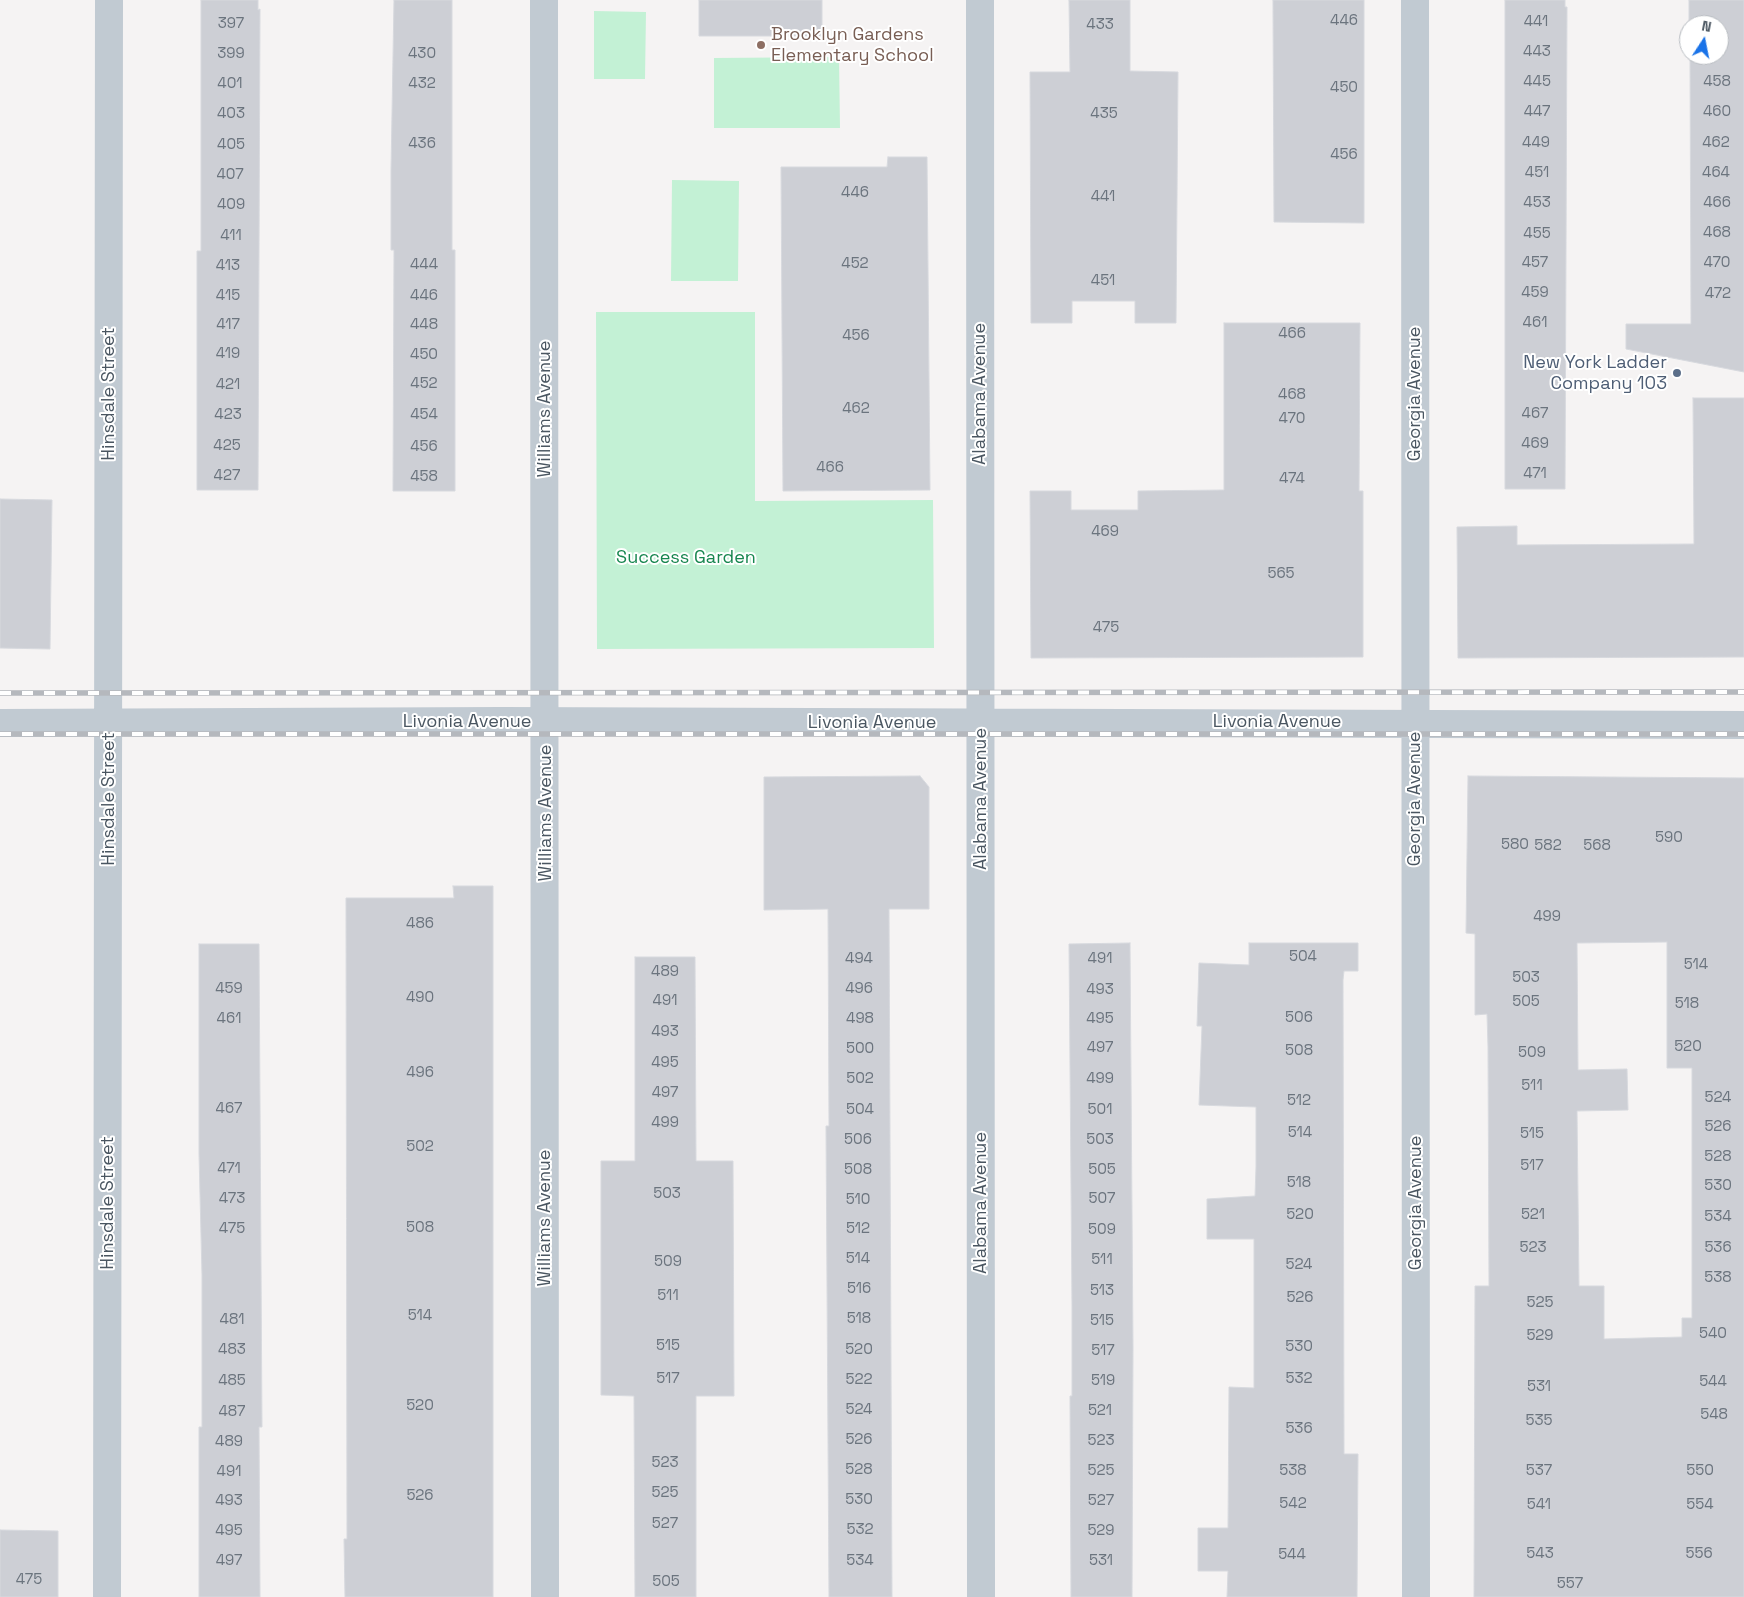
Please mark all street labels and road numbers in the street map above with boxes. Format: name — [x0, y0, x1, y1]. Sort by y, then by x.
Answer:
street label: Alabama Avenue — [969, 323, 991, 465]
street label: Hinsdale Street — [98, 327, 120, 461]
street label: Georgia Avenue — [1404, 327, 1426, 461]
street label: Williams Avenue — [534, 341, 556, 477]
street label: Livonia Avenue — [403, 711, 531, 733]
street label: Livonia Avenue — [1213, 711, 1341, 733]
street label: Livonia Avenue — [808, 712, 936, 734]
street label: Alabama Avenue — [970, 728, 992, 870]
street label: Hinsdale Street — [98, 732, 120, 866]
street label: Georgia Avenue — [1404, 732, 1426, 866]
street label: Williams Avenue — [535, 745, 557, 881]
street label: Alabama Avenue — [970, 1132, 992, 1274]
street label: Hinsdale Street — [97, 1136, 119, 1270]
street label: Georgia Avenue — [1405, 1136, 1427, 1270]
street label: Williams Avenue — [534, 1150, 556, 1286]

